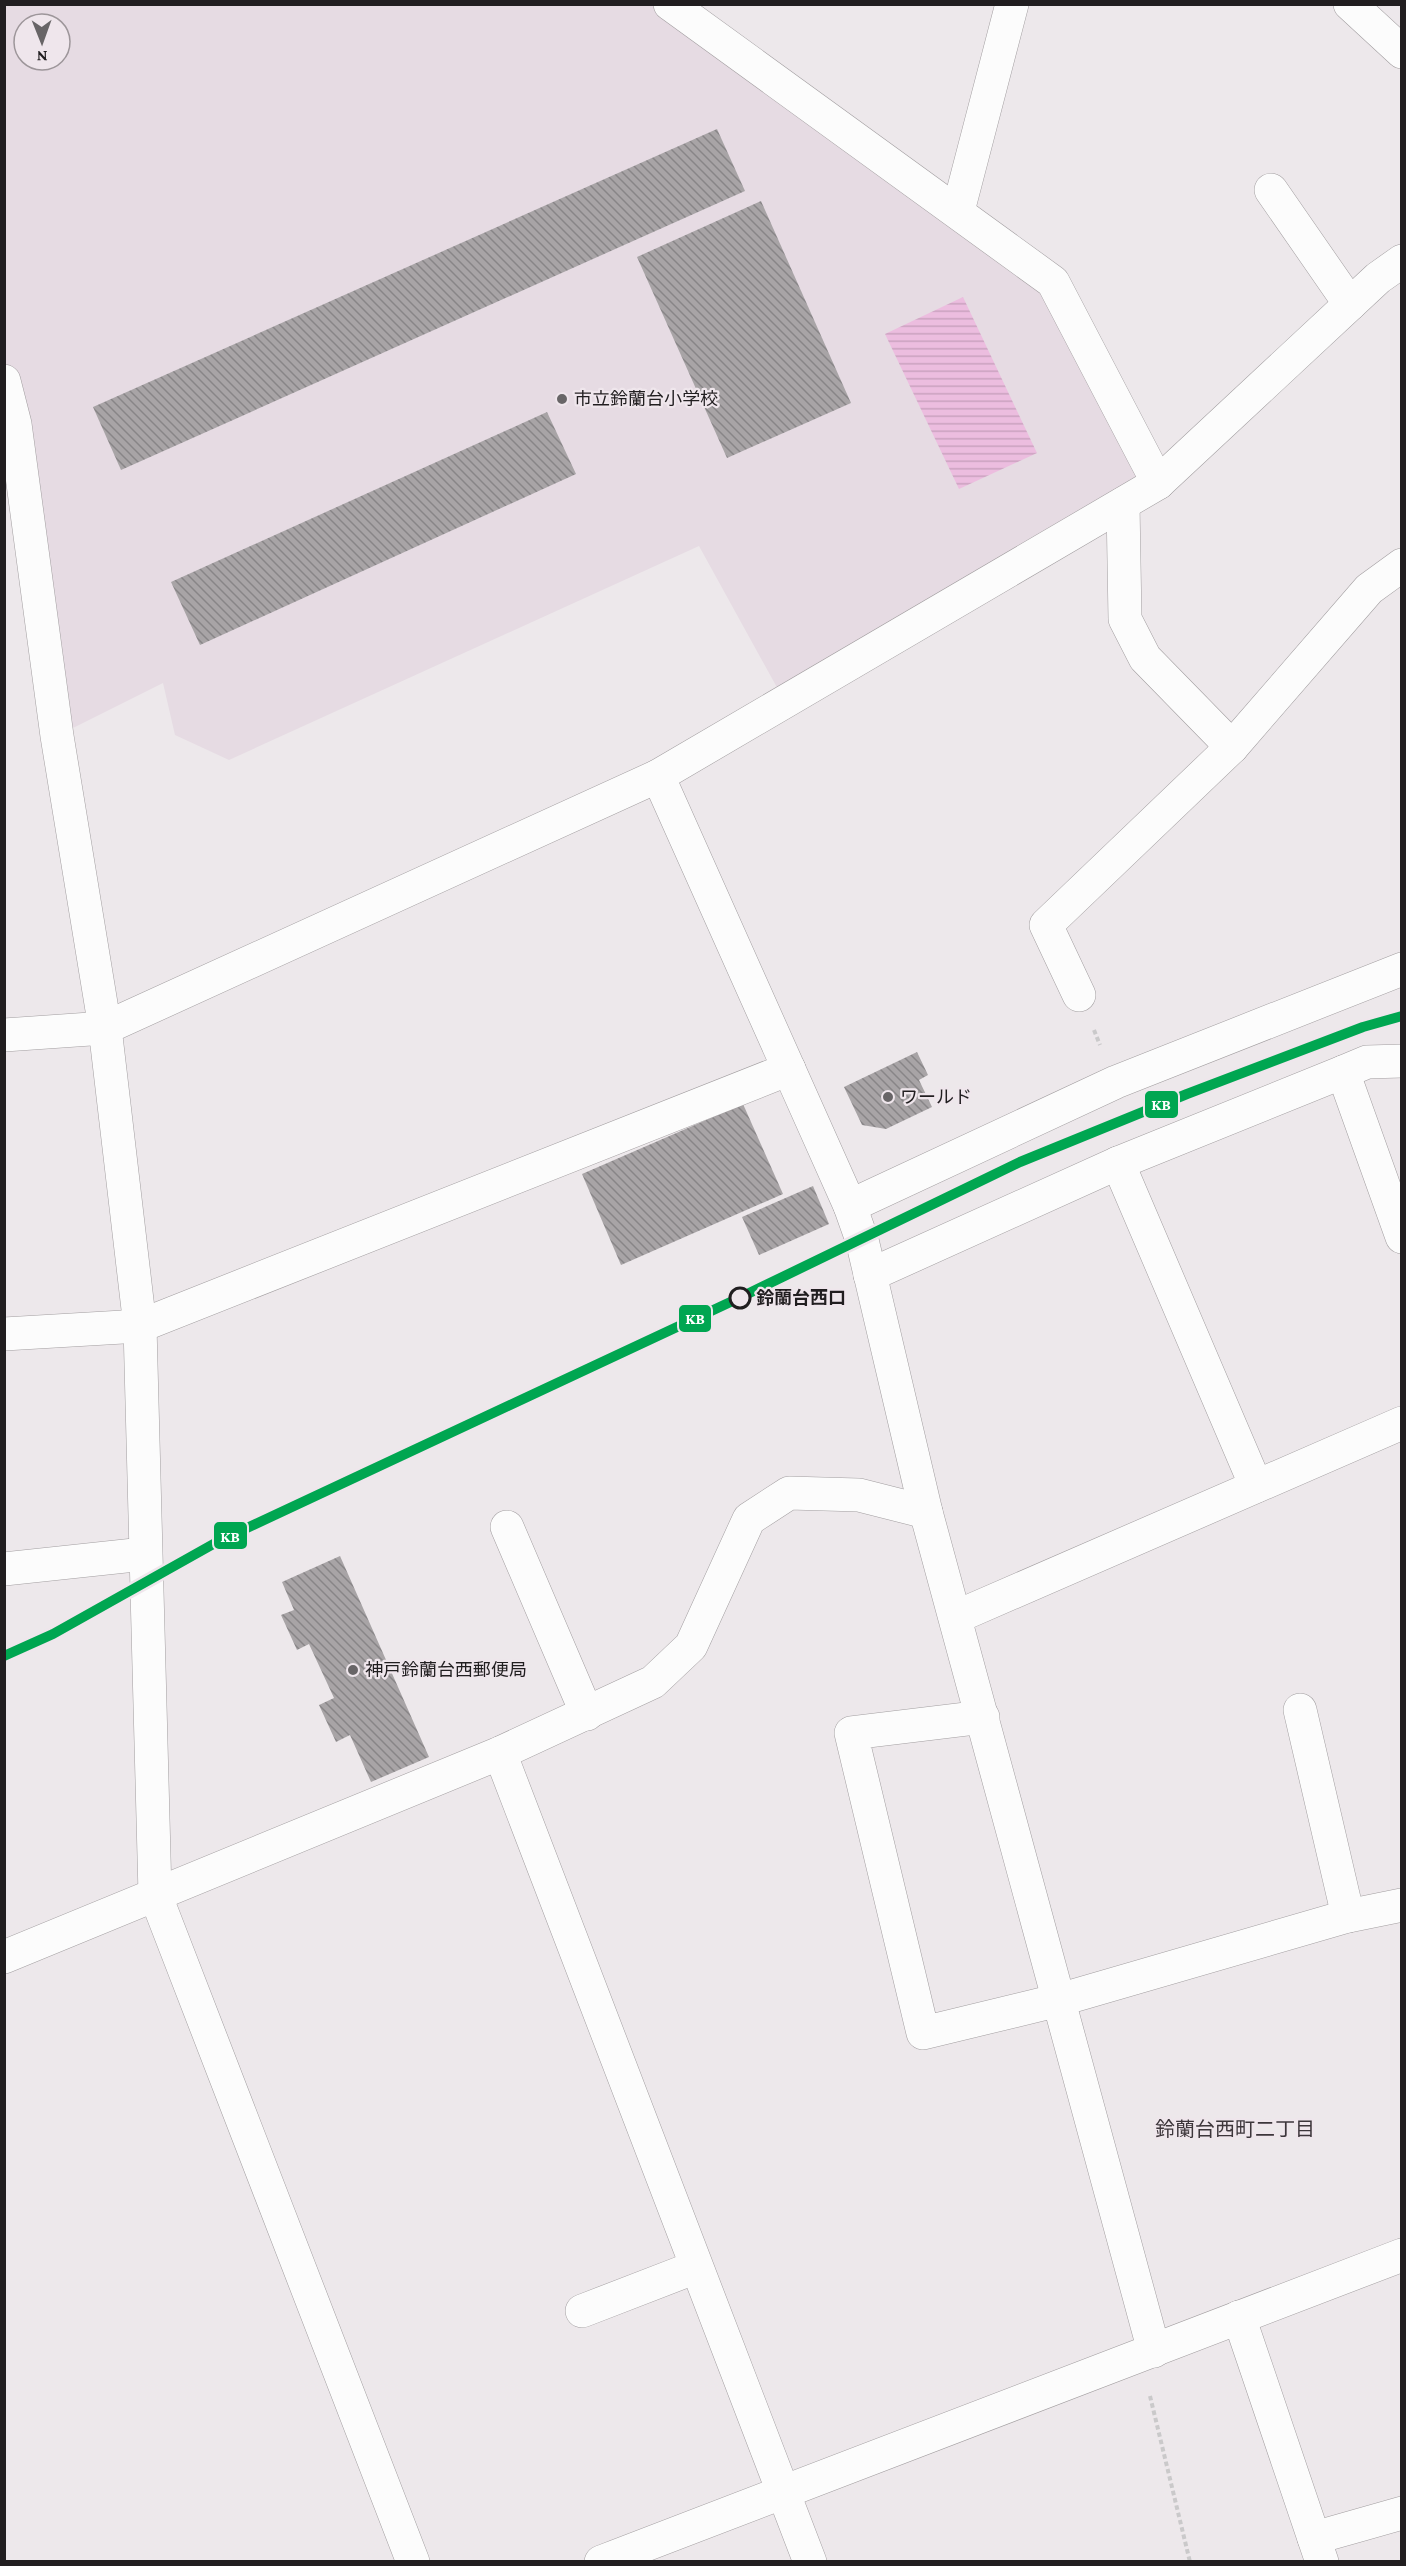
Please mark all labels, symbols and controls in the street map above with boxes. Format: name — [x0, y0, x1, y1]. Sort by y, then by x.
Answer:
north arrow — [12, 12, 72, 72]
text: N — [37, 48, 48, 65]
place label: 市立鈴蘭台小学校 — [574, 389, 718, 409]
marker: 市立鈴蘭台小学校 — [555, 392, 569, 406]
place label: ワールド — [900, 1087, 972, 1107]
marker: ワールド — [881, 1090, 895, 1104]
line badge: KB — [1144, 1090, 1179, 1119]
text: KB — [1151, 1096, 1171, 1113]
marker: 鈴蘭台西口 — [729, 1287, 751, 1309]
place label: 鈴蘭台西口 — [756, 1288, 846, 1308]
line badge: KB — [678, 1304, 712, 1333]
text: KB — [685, 1310, 705, 1327]
line badge: KB — [213, 1521, 248, 1550]
text: KB — [220, 1528, 240, 1545]
place label: 神戸鈴蘭台西郵便局 — [365, 1660, 527, 1680]
marker: 神戸鈴蘭台西郵便局 — [346, 1663, 360, 1677]
district label: 鈴蘭台西町二丁目 — [1155, 2118, 1315, 2140]

